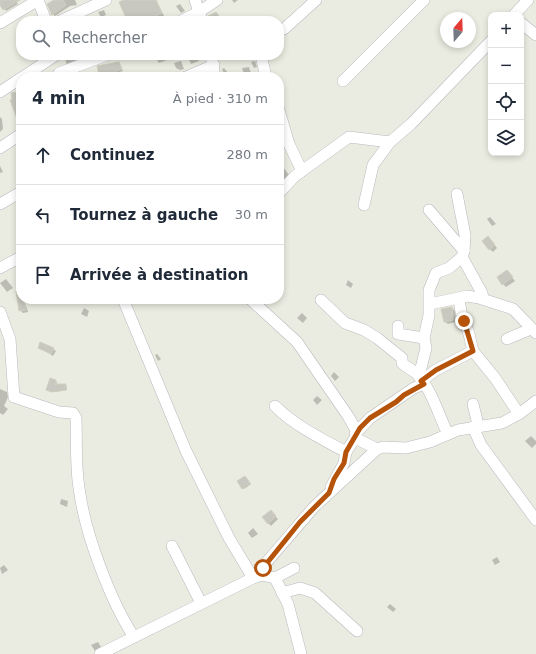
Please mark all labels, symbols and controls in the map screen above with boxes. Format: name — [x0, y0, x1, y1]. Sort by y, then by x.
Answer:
north arrow — [440, 12, 476, 48]
map controls — [488, 12, 524, 156]
button: + — [488, 12, 524, 48]
search box — [16, 16, 284, 60]
icon: search — [30, 27, 52, 49]
text: Rechercher — [62, 29, 147, 47]
button: − — [488, 48, 524, 84]
button: locate — [488, 84, 524, 120]
text: 4 min — [32, 88, 85, 108]
text: À pied · 310 m — [173, 91, 268, 106]
button: layers — [488, 120, 524, 156]
icon: ahead — [32, 144, 54, 166]
text: Continuez — [70, 146, 155, 164]
text: 280 m — [226, 147, 268, 162]
icon: left — [32, 204, 54, 226]
text: Tournez à gauche — [70, 206, 218, 224]
text: 30 m — [235, 207, 268, 222]
icon: arrive — [32, 264, 54, 286]
text: Arrivée à destination — [70, 266, 248, 284]
route end — [455, 312, 473, 330]
route start — [254, 559, 272, 577]

